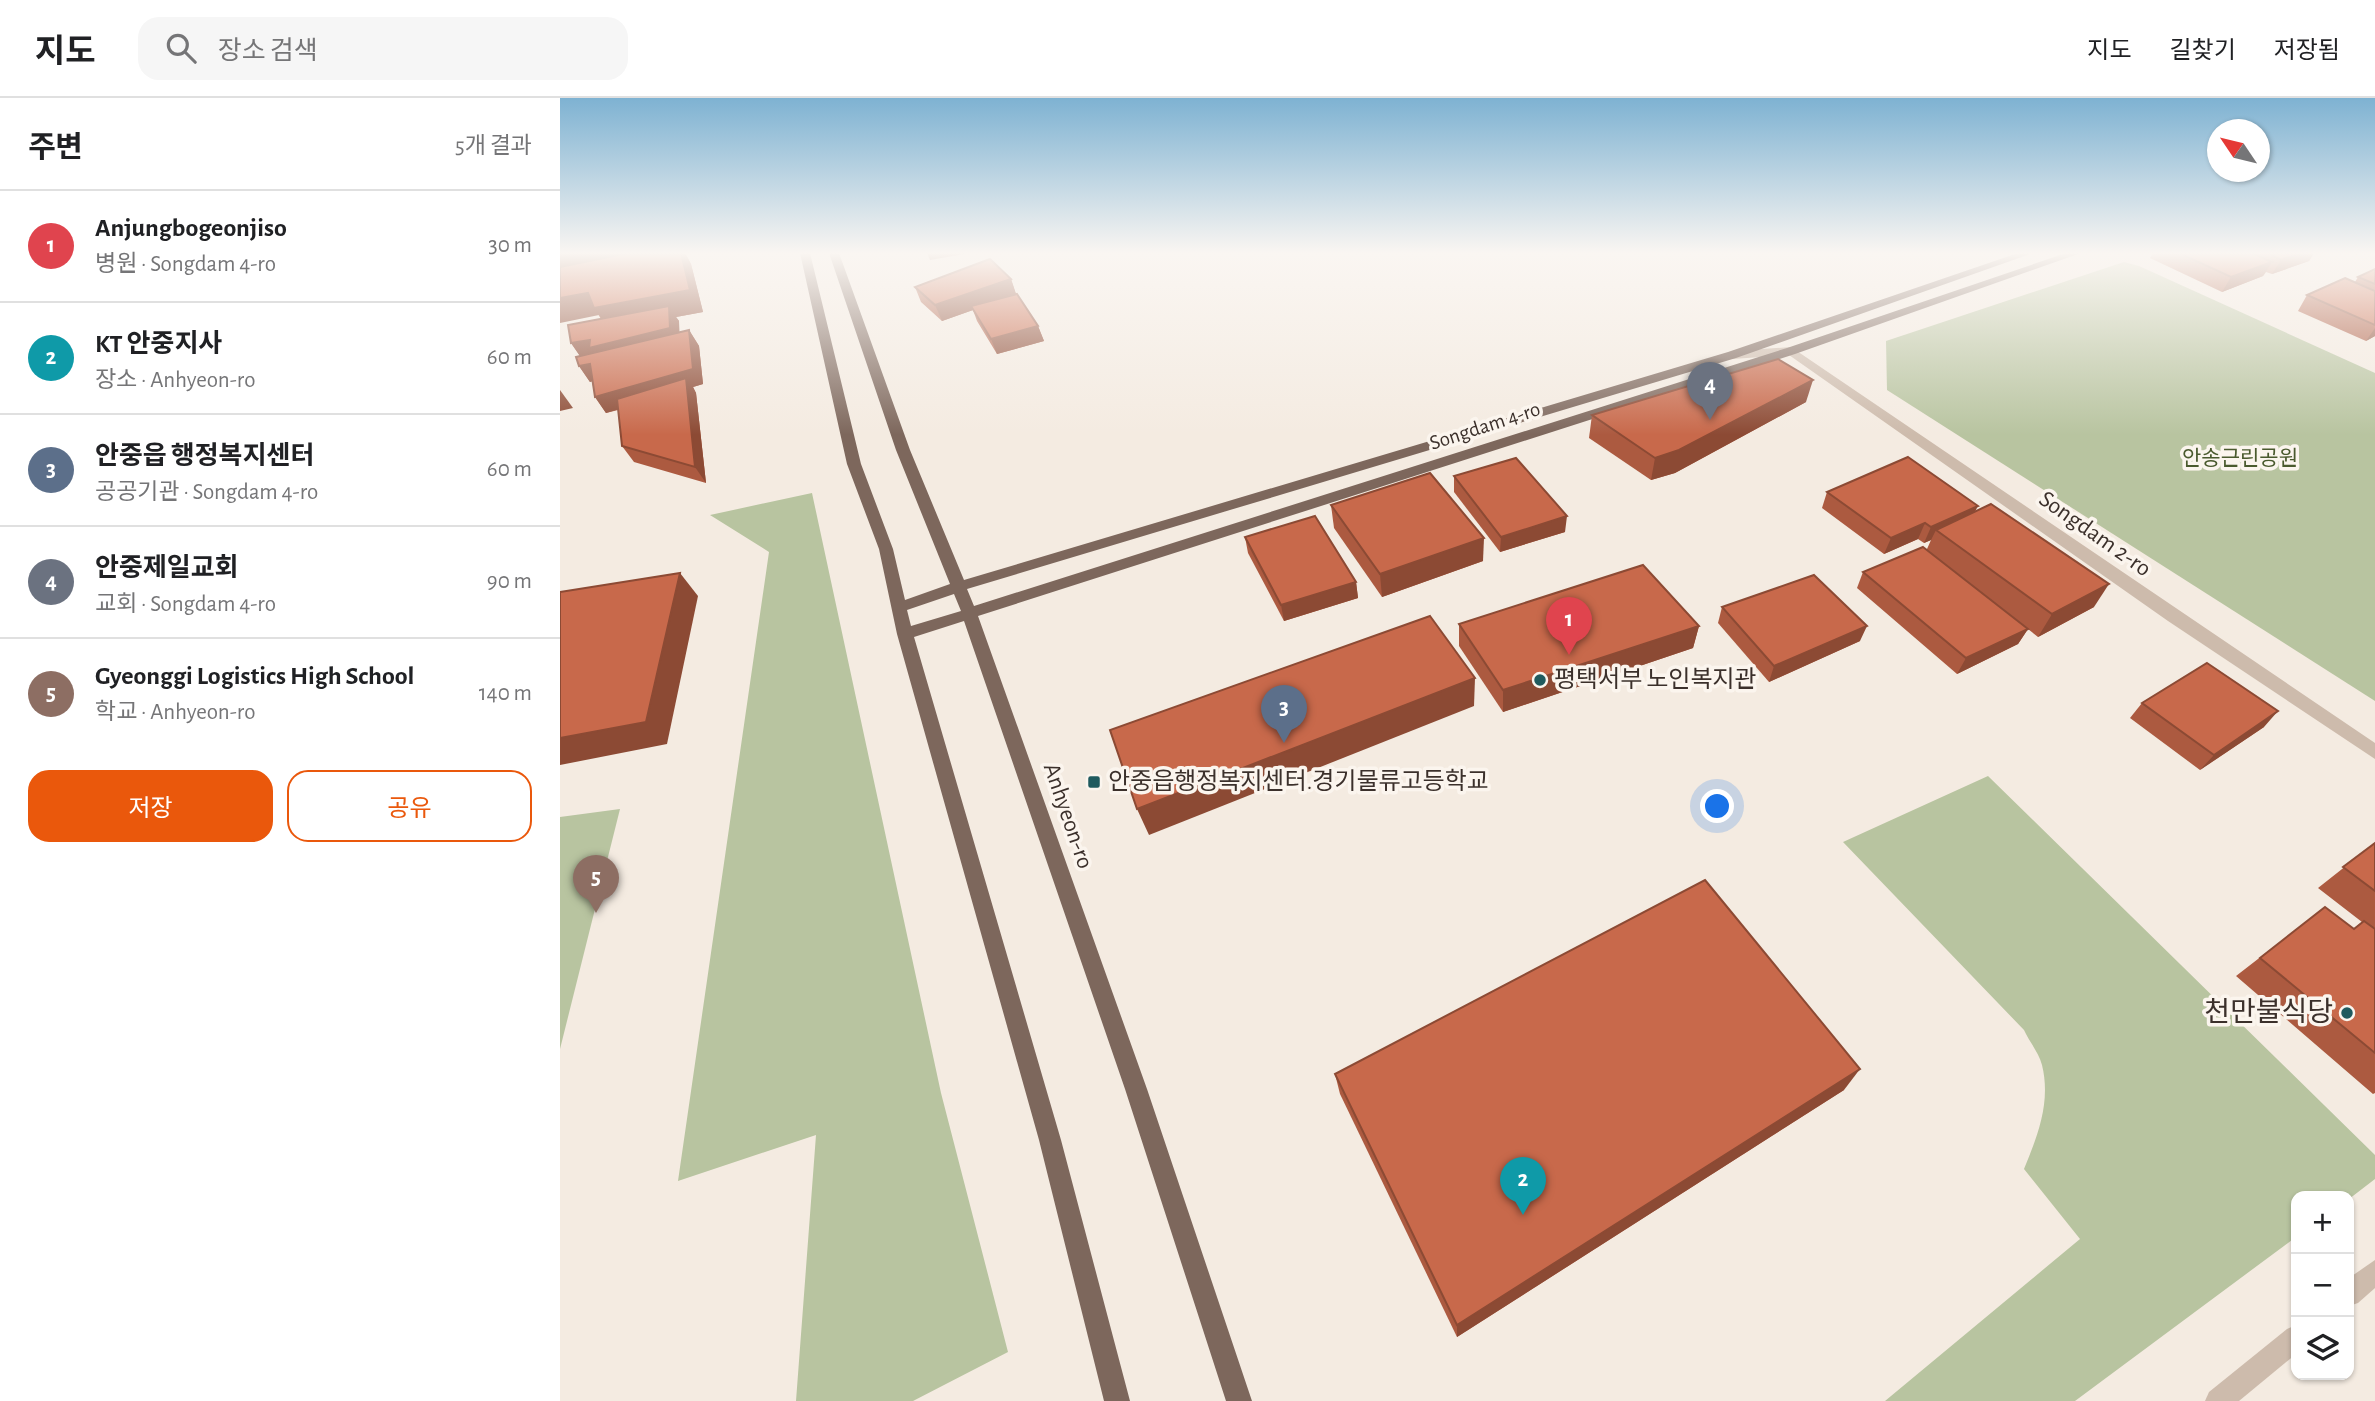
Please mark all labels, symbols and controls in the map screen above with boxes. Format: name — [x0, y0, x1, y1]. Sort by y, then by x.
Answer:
search box — [138, 17, 628, 80]
icon: search — [162, 29, 200, 67]
text: 지도 — [35, 36, 96, 69]
text: 장소 검색 — [218, 38, 318, 64]
text: 지도 — [2087, 39, 2132, 63]
text: 길찾기 — [2170, 39, 2236, 63]
text: 저장됨 — [2274, 39, 2340, 63]
north arrow — [2207, 119, 2270, 182]
text: 주변 — [28, 133, 83, 163]
text: 5개 결과 — [455, 135, 532, 158]
text: Anjungbogeonjiso — [95, 215, 287, 241]
text: 1 — [47, 234, 55, 257]
text: 30 m — [488, 234, 532, 257]
text: 병원 · Songdam 4-ro — [95, 253, 276, 276]
text: KT 안중지사 — [95, 331, 222, 357]
text: 2 — [46, 346, 56, 369]
text: 60 m — [487, 346, 532, 369]
pin: 4 — [1687, 362, 1733, 420]
text: 장소 · Anhyeon-ro — [95, 369, 255, 392]
street label: Songdam 4-ro — [1427, 398, 1543, 454]
text: 안중읍 행정복지센터 — [95, 443, 314, 469]
park label: 안송근린공원 — [2182, 447, 2298, 469]
text: 3 — [46, 458, 56, 481]
text: 60 m — [487, 458, 532, 481]
text: 공공기관 · Songdam 4-ro — [95, 481, 318, 504]
street label: Songdam 2-ro — [2035, 487, 2155, 581]
text: 안중제일교회 — [95, 555, 239, 581]
text: 4 — [45, 570, 57, 593]
text: 90 m — [487, 570, 532, 593]
text: 교회 · Songdam 4-ro — [95, 593, 276, 616]
pin: 1 — [1546, 597, 1592, 655]
text: Gyeonggi Logistics High School — [95, 663, 414, 689]
place label: 평택서부 노인복지관 — [1554, 667, 1757, 692]
marker: 평택서부 노인복지관 — [1532, 672, 1548, 688]
text: 5 — [46, 682, 56, 705]
text: 140 m — [479, 682, 532, 705]
pin: 3 — [1261, 685, 1307, 743]
text: 학교 · Anhyeon-ro — [95, 701, 255, 724]
street label: Anhyeon-ro — [1039, 760, 1097, 872]
place label: 안중읍행정복지센터.경기물류고등학교 — [1108, 768, 1489, 794]
button: 저장 — [28, 770, 273, 842]
button: 공유 — [287, 770, 532, 842]
marker: 안중읍행정복지센터.경기물류고등학교 — [1086, 774, 1102, 790]
your location — [1700, 789, 1734, 823]
pin: 5 — [573, 855, 619, 913]
place label: 천만불식당 — [2204, 997, 2333, 1027]
marker: 천만불식당 — [2339, 1005, 2355, 1021]
pin: 2 — [1500, 1157, 1546, 1215]
map controls — [2291, 1191, 2354, 1380]
button: + — [2291, 1191, 2354, 1254]
button: − — [2291, 1254, 2354, 1317]
button: layers — [2291, 1317, 2354, 1380]

